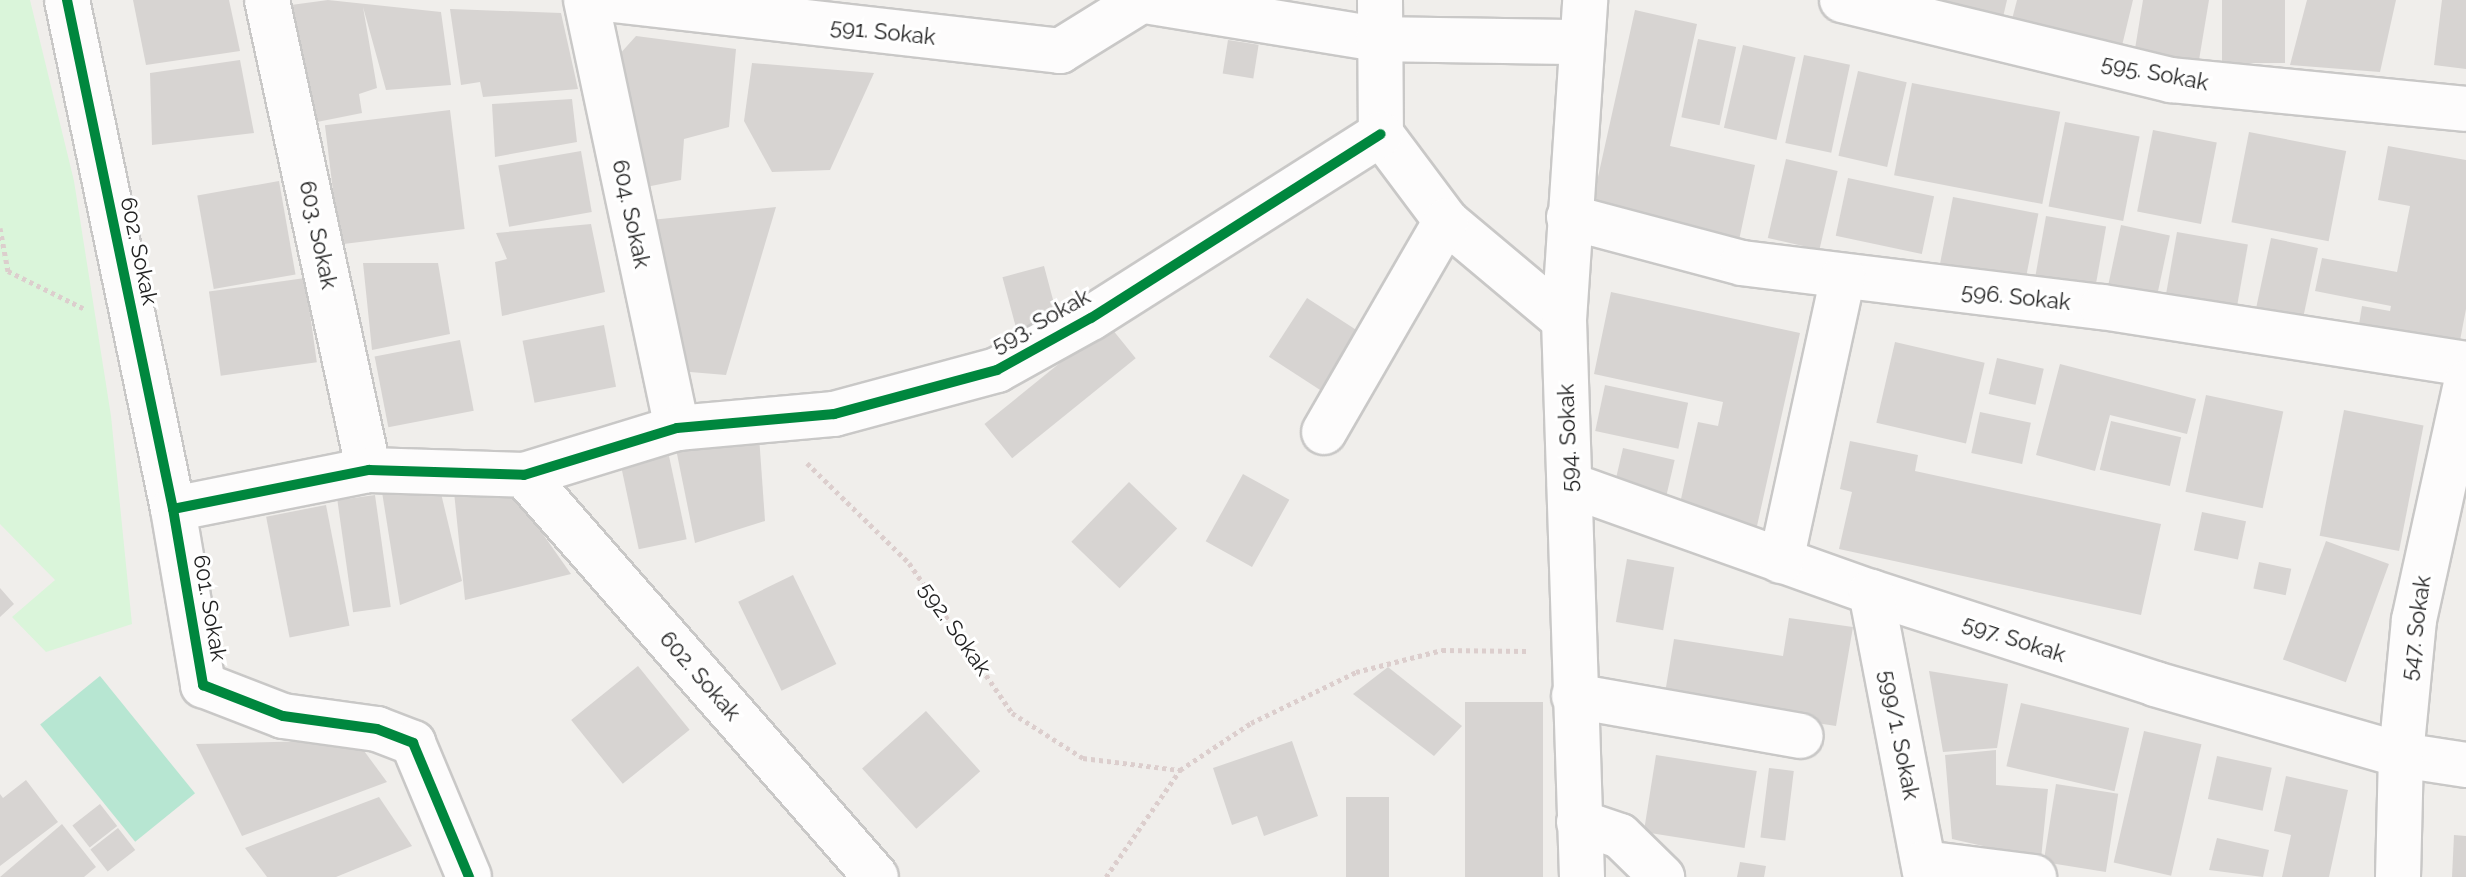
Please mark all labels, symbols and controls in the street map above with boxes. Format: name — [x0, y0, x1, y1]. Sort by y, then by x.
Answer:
street label: 591. Sokak — [829, 13, 937, 51]
street label: 595. Sokak — [2099, 50, 2211, 96]
street label: 604. Sokak — [607, 157, 655, 271]
street label: 603. Sokak — [294, 178, 342, 292]
street label: 602. Sokak — [115, 195, 163, 307]
street label: 596. Sokak — [1960, 278, 2072, 316]
street label: 593. Sokak — [987, 283, 1095, 359]
street label: 594. Sokak — [1553, 383, 1583, 493]
street label: 601. Sokak — [188, 553, 232, 663]
street label: 547. Sokak — [2396, 574, 2436, 682]
street label: 592. Sokak — [913, 577, 997, 681]
street label: 597. Sokak — [1959, 610, 2069, 668]
street label: 602. Sokak — [654, 626, 746, 726]
street label: 599/1. Sokak — [1873, 668, 1925, 802]

